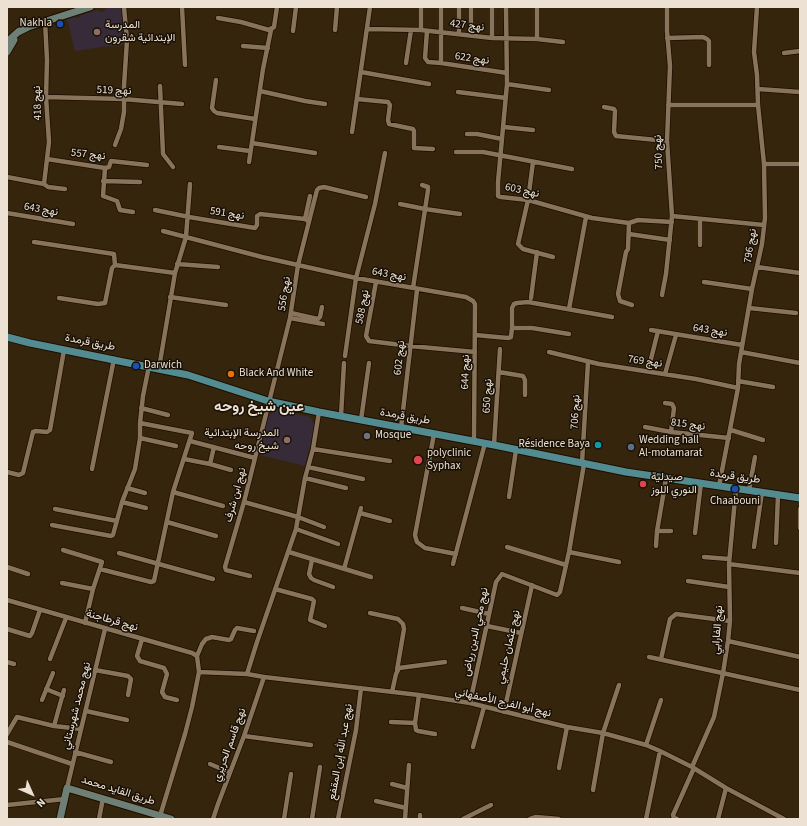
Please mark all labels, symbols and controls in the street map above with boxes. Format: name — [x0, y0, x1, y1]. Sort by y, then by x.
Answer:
place label: Nakhla — [20, 17, 52, 31]
street label: نهج 427 — [449, 17, 485, 35]
marker: Nakhla — [55, 19, 65, 29]
place label: المدرسة الإبتدائية شقرون — [105, 19, 175, 45]
marker: المدرسة الإبتدائية شقرون — [92, 27, 102, 37]
street label: نهج 622 — [454, 50, 490, 68]
street label: نهج 519 — [96, 84, 132, 98]
street label: نهج 418 — [31, 85, 45, 121]
street label: نهج 750 — [651, 134, 667, 170]
street label: نهج 557 — [70, 147, 106, 163]
street label: نهج 603 — [504, 181, 540, 201]
street label: نهج 643 — [23, 200, 59, 220]
street label: نهج 591 — [209, 205, 245, 223]
street label: نهج 796 — [742, 228, 760, 264]
street label: نهج 643 — [371, 265, 407, 285]
street label: نهج 556 — [276, 276, 294, 312]
street label: نهج 588 — [353, 289, 373, 325]
street label: نهج 643 — [692, 322, 728, 340]
street label: طريق قرمدة — [64, 332, 116, 354]
street label: نهج 602 — [392, 340, 408, 376]
street label: نهج 769 — [627, 353, 663, 371]
street label: نهج 644 — [459, 354, 473, 390]
place label: Darwich — [144, 359, 182, 373]
marker: Darwich — [131, 361, 141, 371]
place label: Black And White — [239, 367, 313, 381]
marker: Black And White — [226, 369, 236, 379]
street label: نهج 650 — [480, 378, 496, 414]
street label: نهج 706 — [568, 394, 584, 430]
district label: عين شيخ روحه — [214, 399, 304, 417]
street label: طريق قرمدة — [379, 406, 431, 428]
street label: نهج 815 — [670, 416, 706, 434]
place label: المدرسة الإبتدائية شيخ روحه — [204, 427, 279, 453]
place label: Mosque — [375, 429, 411, 443]
marker: Mosque — [362, 431, 372, 441]
place label: Wedding hall Al-motamarat — [639, 434, 702, 460]
marker: المدرسة الإبتدائية شيخ روحه — [282, 435, 292, 445]
place label: Résidence Baya — [519, 438, 590, 452]
marker: Résidence Baya — [593, 440, 603, 450]
marker: Wedding hall Al-motamarat — [626, 442, 636, 452]
place label: polyclinic Syphax — [427, 447, 471, 473]
marker: polyclinic Syphax — [412, 454, 424, 466]
street label: نهج ابن شرف — [222, 466, 250, 524]
street label: طريق قرمدة — [709, 467, 761, 487]
place label: صيدلية النوري اللوز — [651, 471, 697, 497]
marker: صيدلية النوري اللوز — [638, 479, 648, 489]
marker: Chaabouni — [730, 484, 740, 494]
place label: Chaabouni — [710, 495, 760, 509]
street label: نهج محي الدين رياض — [460, 586, 492, 678]
street label: نهج الفارابي — [710, 605, 726, 655]
street label: نهج قرطاجنة — [84, 607, 140, 635]
street label: نهج عثمان حليمي — [494, 609, 524, 685]
street label: نهج محمد شهرستاني — [60, 661, 94, 751]
street label: نهج أبو الفرج الأصفهاني — [454, 686, 552, 720]
street label: نهج عبد الله إبن المقفع — [326, 703, 356, 801]
street label: نهج قاسم الحريري — [211, 706, 249, 784]
street label: طريق القايد محمد — [79, 773, 157, 809]
north arrow — [12, 774, 52, 814]
text: N — [33, 795, 49, 811]

